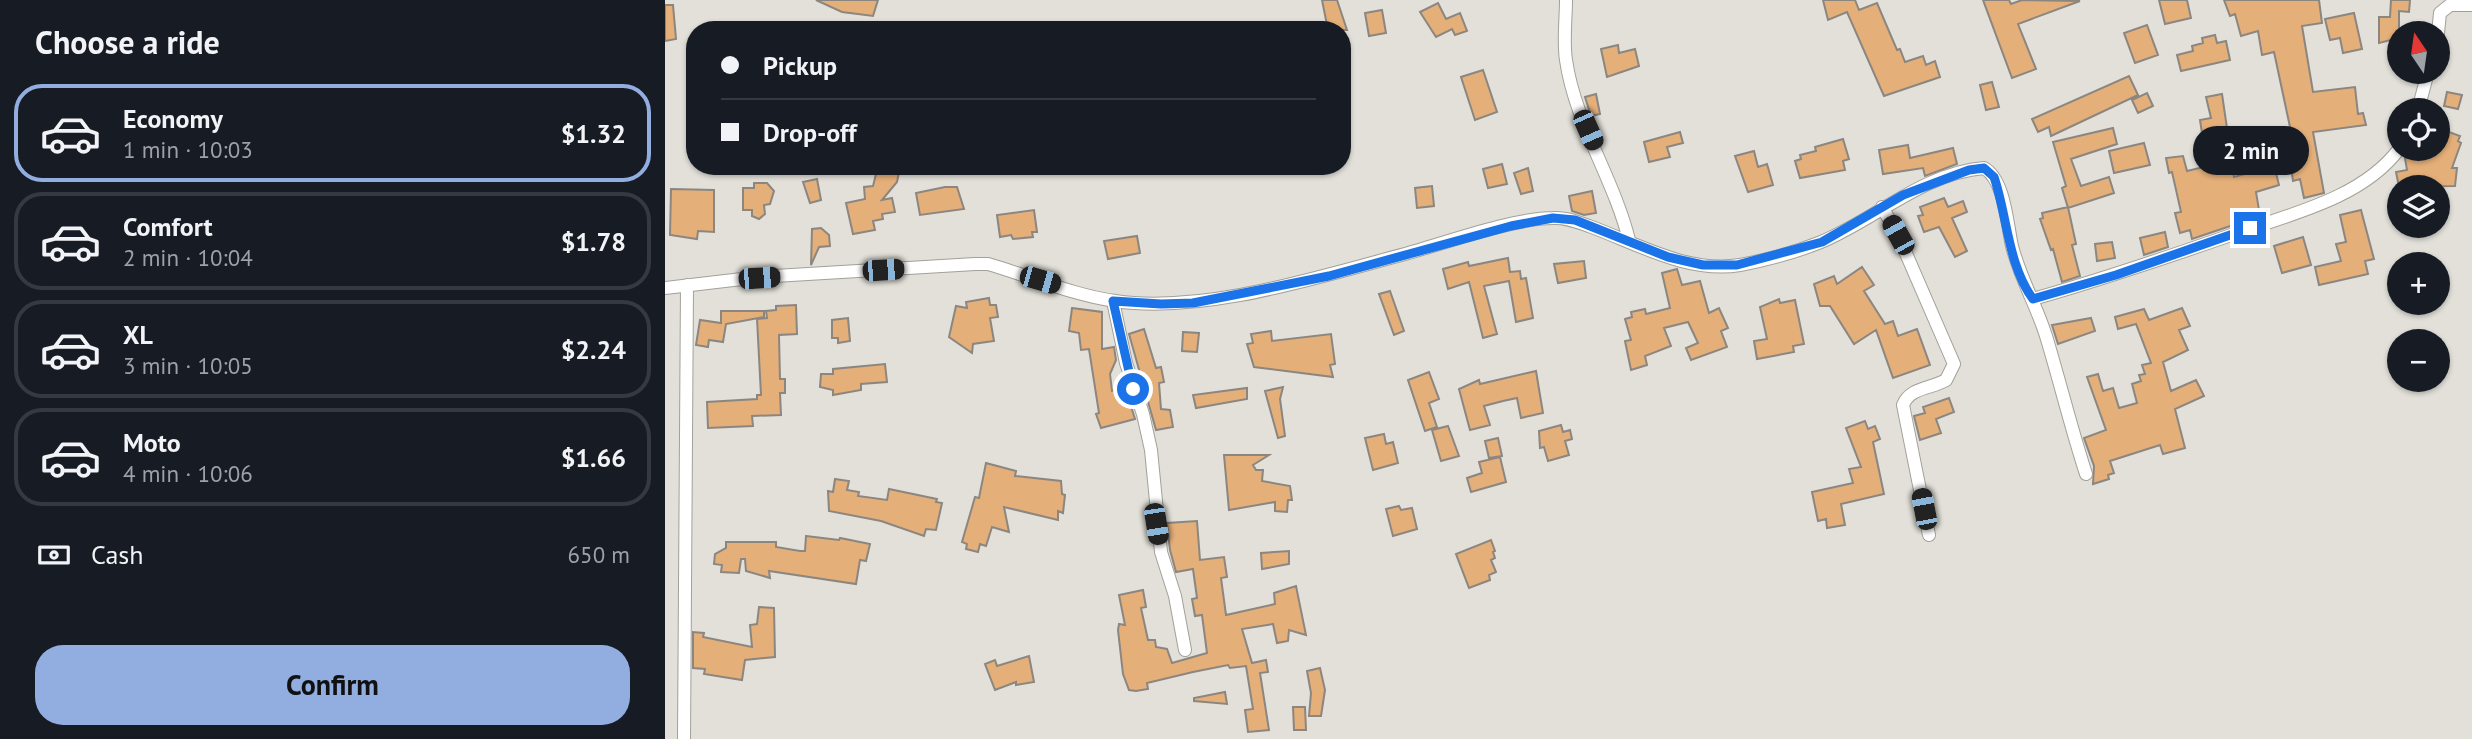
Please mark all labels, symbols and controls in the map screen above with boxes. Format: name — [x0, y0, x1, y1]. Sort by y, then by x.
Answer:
text: Choose a ride — [35, 21, 220, 63]
north arrow — [2387, 21, 2450, 84]
map controls — [2387, 21, 2450, 392]
text: Pickup — [763, 49, 837, 82]
button: locate — [2387, 98, 2450, 161]
icon: car — [39, 102, 102, 165]
text: Economy — [123, 102, 223, 135]
car — [1570, 107, 1607, 153]
text: Drop-off — [763, 116, 857, 149]
text: $1.32 — [561, 117, 626, 150]
callout: 2 min — [2192, 126, 2308, 176]
text: 1 min · 10:03 — [123, 135, 253, 164]
text: 2 min — [2223, 136, 2279, 165]
button: layers — [2387, 175, 2450, 238]
icon: car — [39, 210, 102, 273]
text: Comfort — [123, 210, 213, 243]
car — [1879, 212, 1918, 258]
route end — [2234, 212, 2266, 244]
text: $1.78 — [561, 225, 626, 258]
text: 2 min · 10:04 — [123, 243, 253, 272]
button: + — [2387, 252, 2450, 315]
car — [862, 258, 905, 282]
car — [1017, 264, 1064, 296]
car — [738, 266, 781, 290]
icon: car — [39, 318, 102, 381]
text: XL — [123, 318, 153, 351]
button: − — [2387, 329, 2450, 392]
text: $2.24 — [561, 333, 626, 366]
text: 3 min · 10:05 — [123, 351, 253, 380]
route start — [1117, 373, 1149, 405]
icon: car — [39, 426, 102, 489]
text: Moto — [123, 426, 181, 459]
text: $1.66 — [561, 441, 626, 474]
text: 4 min · 10:06 — [123, 459, 253, 488]
car — [1910, 486, 1939, 532]
car — [1143, 502, 1170, 546]
icon: cash — [35, 536, 73, 574]
text: Cash — [91, 538, 143, 571]
text: 650 m — [568, 540, 630, 569]
button: Confirm — [35, 645, 630, 725]

